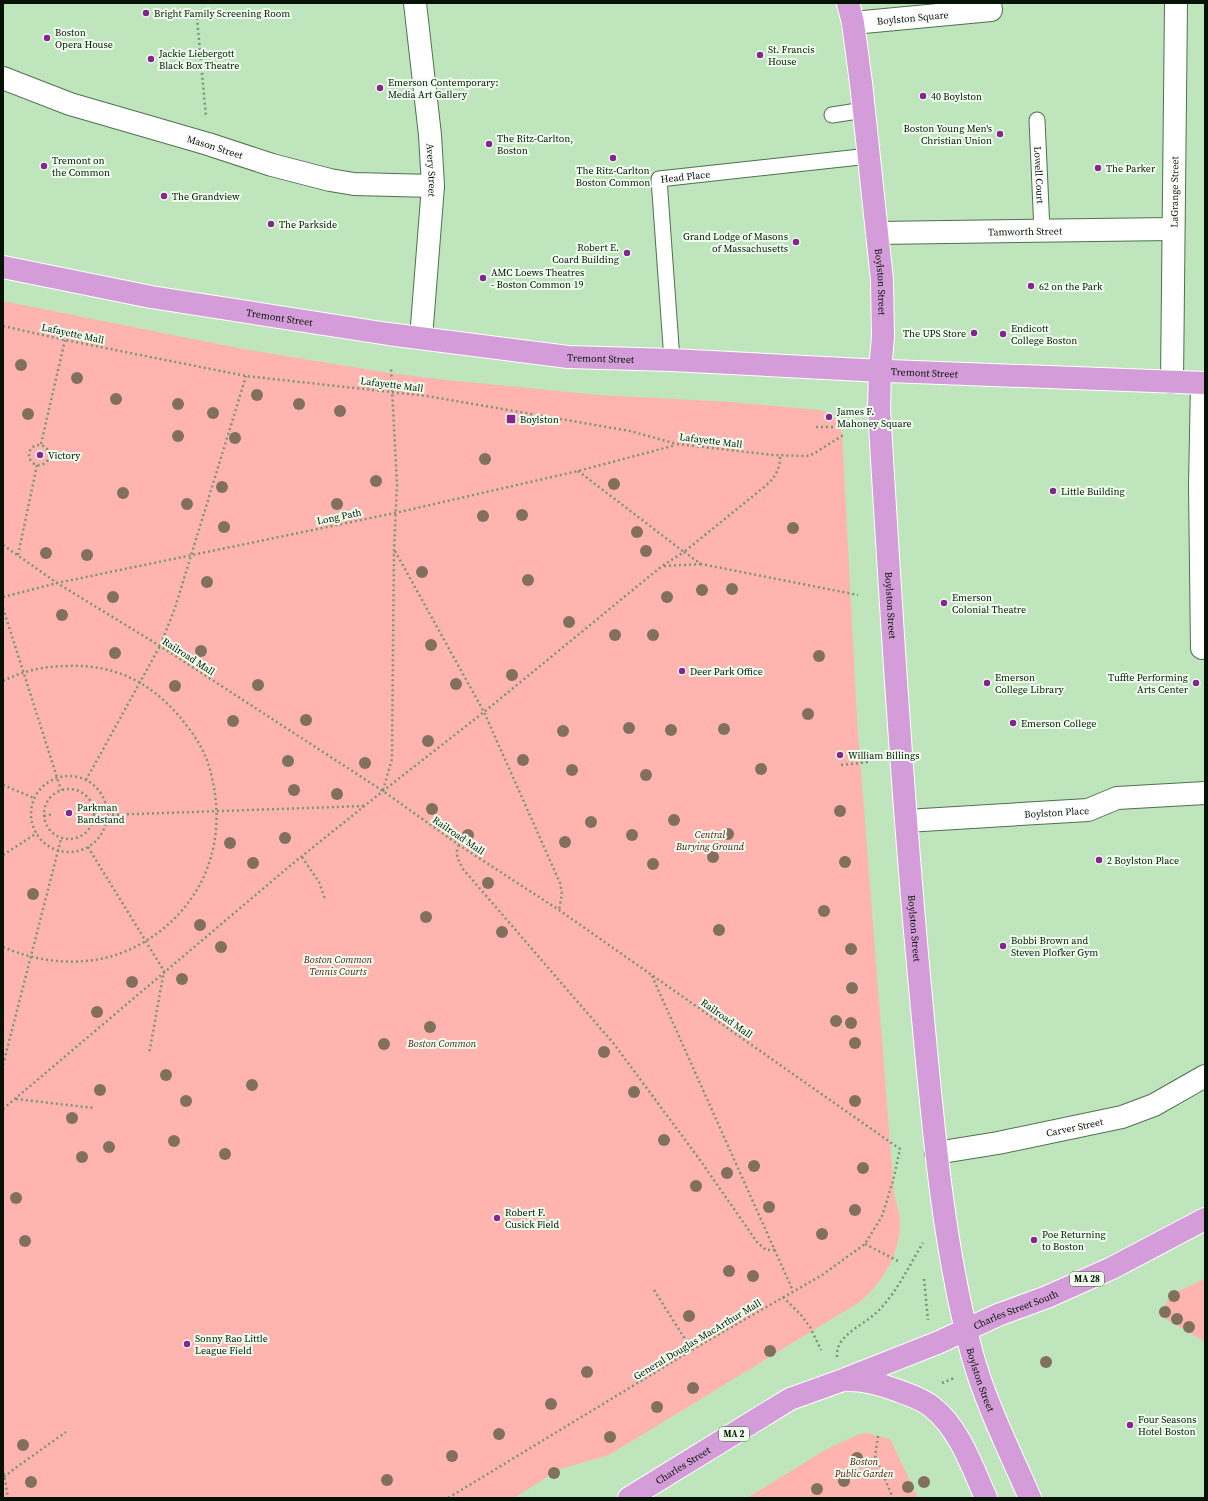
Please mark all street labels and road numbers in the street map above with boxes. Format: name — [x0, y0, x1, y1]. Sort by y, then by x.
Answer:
street label: Boylston Square — [876, 8, 949, 28]
street label: Mason Street — [185, 132, 245, 162]
street label: Avery Street — [423, 143, 439, 198]
street label: Lowell Court — [1031, 146, 1047, 205]
street label: LaGrange Street — [1168, 155, 1181, 228]
street label: Head Place — [660, 167, 711, 186]
street label: Tamworth Street — [988, 224, 1063, 239]
street label: Boylston Street — [872, 248, 889, 316]
street label: Tremont Street — [245, 306, 314, 329]
street label: Lafayette Mall — [40, 321, 105, 346]
street label: Tremont Street — [567, 351, 635, 366]
street label: Tremont Street — [891, 365, 959, 381]
street label: Lafayette Mall — [360, 374, 424, 395]
street label: Lafayette Mall — [679, 430, 743, 451]
street label: Long Path — [316, 505, 363, 528]
street label: Boylston Street — [882, 571, 899, 640]
street label: Railroad Mall — [160, 635, 218, 678]
street label: Boylston Place — [1024, 804, 1090, 821]
street label: Railroad Mall — [430, 813, 487, 858]
street label: Boylston Street — [905, 894, 924, 963]
street label: Railroad Mall — [698, 996, 755, 1041]
street label: Carver Street — [1045, 1115, 1105, 1140]
road number: MA 28 — [1070, 1272, 1104, 1286]
street label: Charles Street South — [971, 1287, 1060, 1332]
street label: General Douglas MacArthur Mall — [631, 1296, 764, 1383]
street label: Boylston Street — [964, 1346, 998, 1414]
road number: MA 2 — [719, 1427, 749, 1441]
street label: Charles Street — [653, 1443, 713, 1487]

